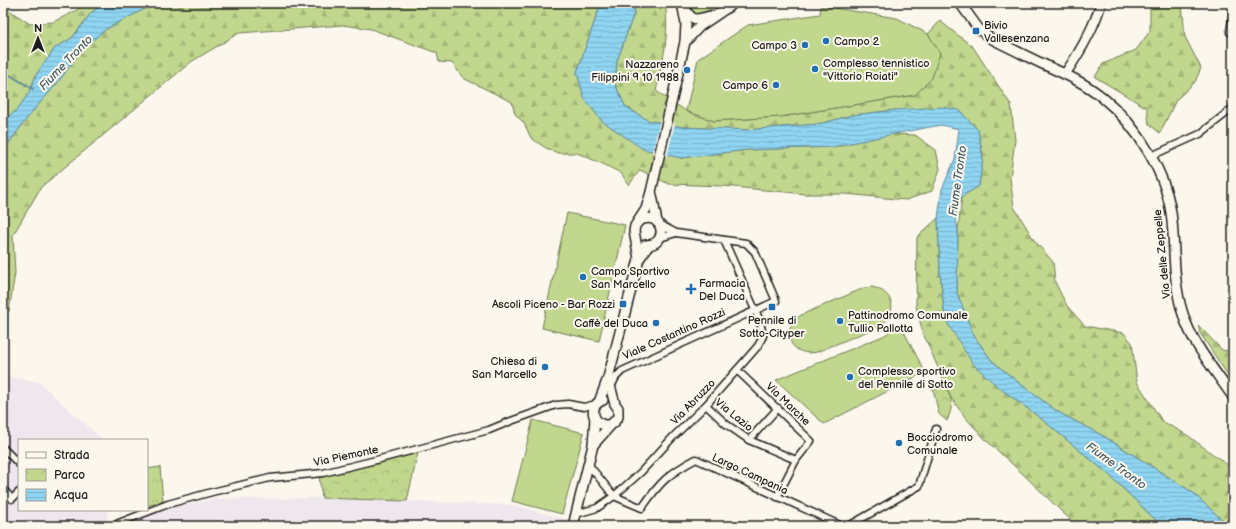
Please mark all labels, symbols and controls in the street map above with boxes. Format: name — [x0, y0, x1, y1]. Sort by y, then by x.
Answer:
north arrow — [18, 18, 58, 58]
place label: Bivio Vallesenzana — [984, 19, 1049, 45]
text: N — [34, 22, 42, 35]
marker: Bivio Vallesenzana — [971, 26, 981, 36]
water label: Fiume Tronto — [36, 32, 96, 94]
place label: Campo 2 — [834, 35, 880, 48]
marker: Campo 2 — [821, 36, 831, 46]
place label: Campo 3 — [751, 39, 797, 52]
marker: Campo 3 — [800, 40, 810, 50]
place label: Complesso tennistico "Vittorio Roiati" — [823, 57, 930, 83]
place label: Nazzareno Filippini 9 10 1988 — [591, 58, 679, 84]
marker: Complesso tennistico "Vittorio Roiati" — [810, 64, 820, 74]
marker: Nazzareno Filippini 9 10 1988 — [682, 65, 692, 75]
place label: Campo 6 — [723, 79, 768, 92]
marker: Campo 6 — [771, 80, 781, 90]
water label: Fiume Tronto — [946, 145, 970, 217]
street label: Via delle Zeppelle — [1151, 208, 1173, 299]
place label: Campo Sportivo San Marcello — [591, 265, 670, 291]
marker: Campo Sportivo San Marcello — [578, 272, 588, 282]
place label: Farmacia Del Duca — [699, 277, 745, 303]
marker: Farmacia Del Duca — [686, 284, 696, 294]
place label: Ascoli Piceno - Bar Rozzi — [492, 298, 615, 311]
marker: Ascoli Piceno - Bar Rozzi — [618, 299, 628, 309]
marker: Pennile di Sotto-Cityper — [767, 302, 777, 312]
street label: Viale Costantino Rozzi — [621, 306, 727, 362]
place label: Pattinodromo Comunale Tullio Pallotta — [848, 309, 968, 335]
place label: Pennile di Sotto-Cityper — [739, 314, 806, 340]
marker: Pattinodromo Comunale Tullio Pallotta — [835, 316, 845, 326]
place label: Caffè del Duca — [574, 317, 648, 330]
marker: Caffè del Duca — [651, 318, 661, 328]
place label: Chiesa di San Marcello — [472, 355, 537, 381]
marker: Chiesa di San Marcello — [540, 362, 550, 372]
place label: Complesso sportivo del Pennile di Sotto — [858, 365, 956, 391]
marker: Complesso sportivo del Pennile di Sotto — [845, 372, 855, 382]
street label: Via Abruzzo — [668, 377, 718, 427]
street label: Via Marche — [763, 380, 813, 429]
street label: Via Lazio — [712, 396, 756, 434]
place label: Bocciodromo Comunale — [907, 431, 973, 457]
marker: Bocciodromo Comunale — [894, 438, 904, 448]
legend — [18, 439, 148, 511]
water label: Fiume Tronto — [1083, 439, 1149, 493]
street label: Via Piemonte — [313, 443, 380, 469]
text: Strada — [54, 448, 90, 463]
street label: Largo Campania — [710, 451, 790, 497]
text: Parco — [54, 468, 85, 483]
text: Acqua — [54, 488, 88, 503]

